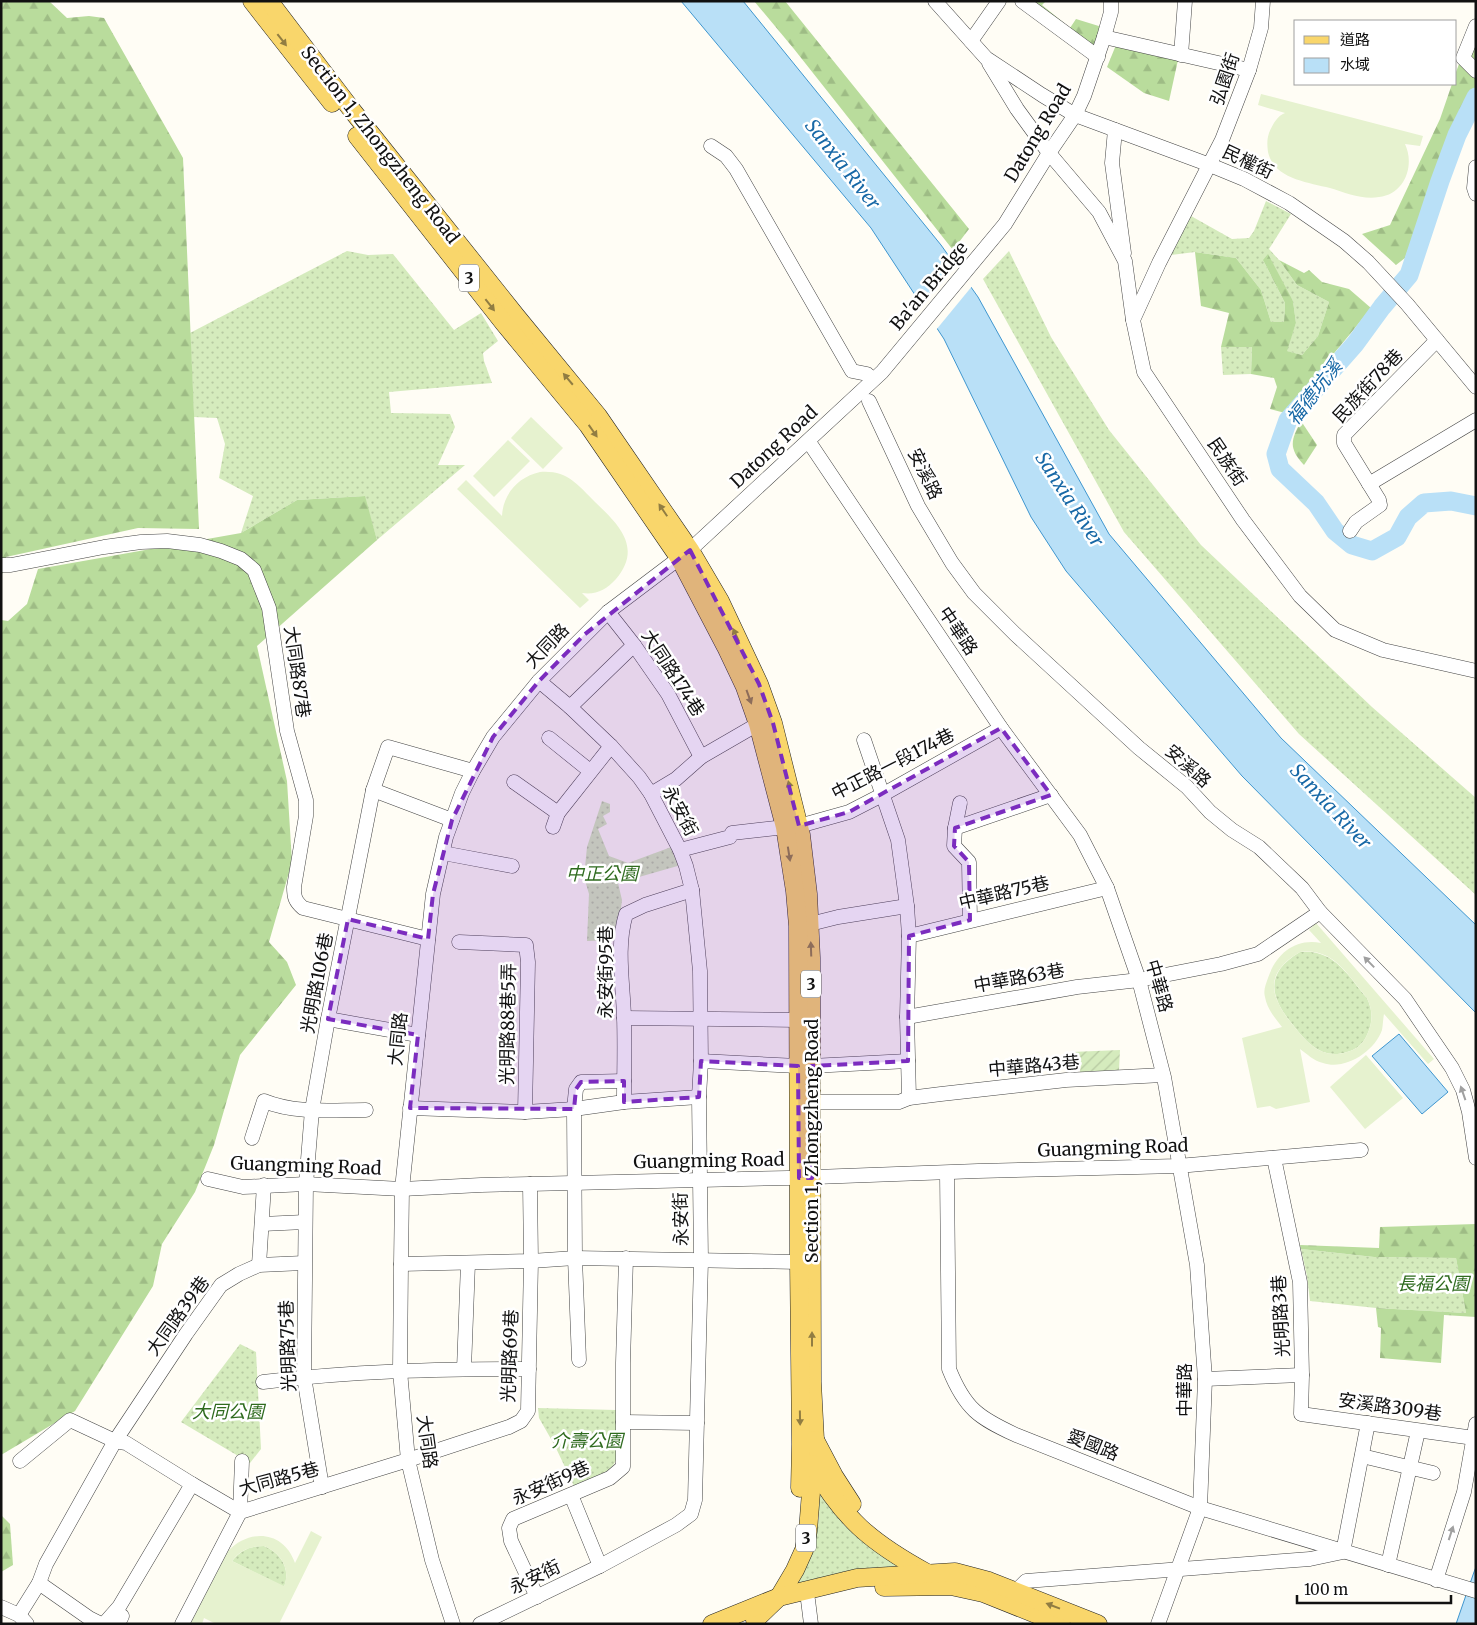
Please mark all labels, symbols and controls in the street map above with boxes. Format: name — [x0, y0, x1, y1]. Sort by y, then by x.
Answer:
legend — [1294, 20, 1457, 85]
text: 道路 — [1340, 30, 1370, 49]
one-way arrow — [277, 33, 287, 47]
street label: Section 1, Zhongzheng Road — [296, 41, 465, 248]
street label: 弘園街 — [1205, 50, 1244, 108]
text: 水域 — [1340, 55, 1370, 74]
street label: Datong Road — [999, 79, 1076, 186]
water label: Sanxia River — [800, 114, 886, 214]
street label: 民權街 — [1219, 140, 1278, 183]
street label: Ba'an Bridge — [885, 237, 972, 335]
road number: 3 — [459, 264, 479, 292]
one-way arrow — [485, 298, 496, 311]
street label: 民族街78巷 — [1328, 344, 1408, 427]
water label: 福德坑溪 — [1281, 352, 1349, 429]
one-way arrow — [562, 372, 573, 385]
street label: Datong Road — [725, 400, 822, 493]
one-way arrow — [588, 425, 598, 438]
street label: 民族街 — [1203, 433, 1252, 491]
street label: 安溪路 — [903, 444, 948, 503]
water label: Sanxia River — [1031, 447, 1110, 551]
one-way arrow — [658, 503, 668, 517]
street label: 中華路 — [934, 602, 983, 660]
street label: 大同路 — [520, 618, 574, 673]
street label: 大同路87巷 — [280, 624, 315, 719]
street label: 大同路174巷 — [637, 625, 710, 720]
one-way arrow — [731, 628, 740, 643]
one-way arrow — [746, 689, 753, 704]
street label: 中正路一段174巷 — [827, 723, 958, 804]
street label: 安溪路 — [1161, 739, 1216, 792]
water label: Sanxia River — [1285, 758, 1377, 854]
one-way arrow — [785, 781, 793, 796]
street label: 永安街 — [658, 782, 703, 840]
one-way arrow — [785, 846, 793, 862]
park label: 中正公園 — [566, 862, 641, 885]
street label: 中華路75巷 — [956, 871, 1051, 914]
street label: 永安街95巷 — [594, 926, 617, 1019]
street label: 光明路106巷 — [296, 931, 338, 1035]
one-way arrow — [806, 941, 814, 957]
street label: 中華路 — [1141, 957, 1178, 1015]
one-way arrow — [1363, 957, 1375, 969]
street label: 中華路63巷 — [972, 958, 1066, 997]
street label: 光明路88巷5弄 — [495, 963, 520, 1085]
road number: 3 — [801, 971, 821, 998]
street label: 大同路 — [383, 1011, 412, 1067]
street label: Section 1, Zhongzheng Road — [800, 1019, 823, 1263]
street label: 中華路43巷 — [987, 1050, 1081, 1081]
one-way arrow — [1459, 1086, 1467, 1101]
street label: Guangming Road — [1037, 1133, 1189, 1162]
street label: Guangming Road — [633, 1148, 785, 1173]
street label: Guangming Road — [230, 1151, 382, 1180]
street label: 永安街 — [669, 1192, 692, 1246]
street label: 大同路39巷 — [141, 1271, 214, 1360]
park label: 長福公園 — [1397, 1272, 1472, 1295]
street label: 光明路3巷 — [1267, 1274, 1294, 1358]
street label: 光明路75巷 — [274, 1300, 301, 1393]
street label: 光明路69巷 — [496, 1309, 523, 1403]
one-way arrow — [808, 1331, 816, 1347]
street label: 中華路 — [1173, 1363, 1196, 1417]
street label: 安溪路309巷 — [1337, 1388, 1443, 1425]
park label: 大同公園 — [192, 1400, 267, 1423]
one-way arrow — [797, 1410, 805, 1426]
street label: 大同路 — [412, 1414, 443, 1470]
street label: 愛國路 — [1064, 1424, 1123, 1465]
park label: 介壽公園 — [551, 1429, 626, 1452]
street label: 永安街9巷 — [508, 1455, 593, 1510]
street label: 大同路5巷 — [236, 1457, 322, 1500]
road number: 3 — [796, 1525, 816, 1552]
one-way arrow — [1448, 1526, 1455, 1541]
street label: 永安街 — [505, 1554, 564, 1599]
scale bar — [1297, 1572, 1451, 1604]
text: 100 m — [1304, 1580, 1348, 1599]
one-way arrow — [1045, 1602, 1060, 1609]

